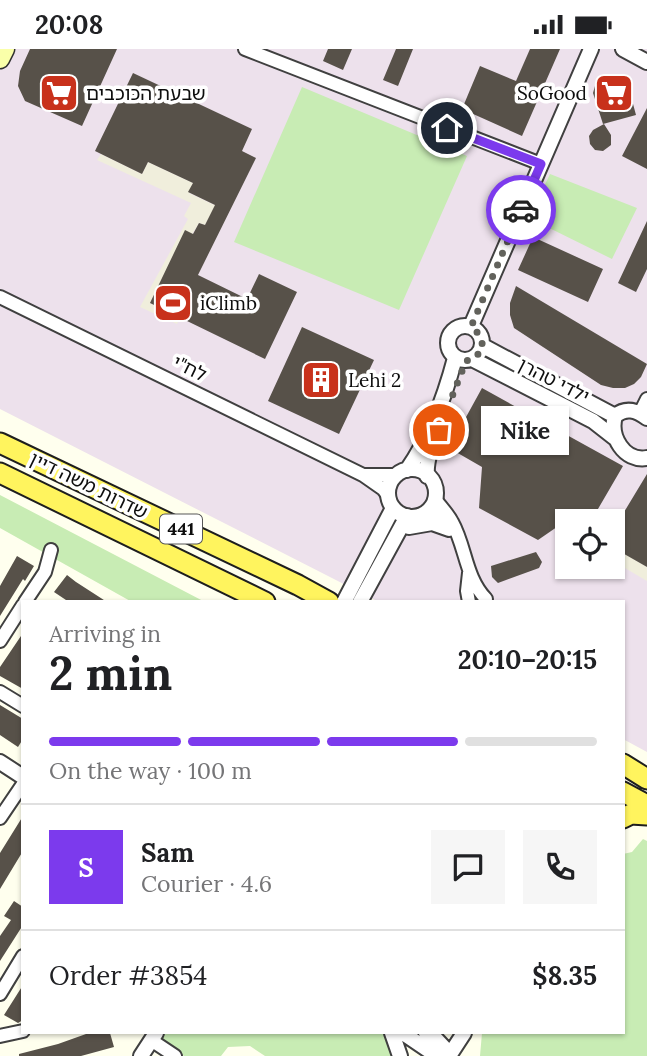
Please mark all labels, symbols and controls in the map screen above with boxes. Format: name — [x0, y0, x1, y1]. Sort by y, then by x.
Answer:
text: 20:08 — [35, 8, 103, 41]
supermarket icon: שבעת הכוכבים — [38, 72, 80, 114]
supermarket icon: SoGood — [593, 72, 635, 114]
place label: שבעת הכוכבים — [86, 81, 206, 105]
place label: SoGood — [517, 81, 587, 105]
pin — [417, 98, 477, 158]
icon: home — [428, 109, 466, 147]
courier — [486, 175, 556, 245]
icon: car — [502, 191, 540, 229]
sports icon: iClimb — [152, 282, 194, 324]
place label: iClimb — [200, 291, 257, 315]
street label: לח"י — [169, 350, 211, 386]
street label: ילדי טהרן — [514, 352, 594, 408]
building icon: Lehi 2 — [300, 359, 342, 401]
place label: Lehi 2 — [348, 368, 401, 392]
pin — [409, 400, 469, 460]
callout: Nike — [481, 405, 568, 455]
icon: bag — [420, 411, 458, 449]
text: Nike — [500, 416, 550, 445]
street label: שדרות משה דיין — [26, 446, 152, 524]
map controls — [555, 509, 625, 579]
button: locate — [555, 509, 625, 579]
road number: 441 — [160, 515, 202, 543]
text: Arriving in — [49, 619, 161, 648]
text: 20:10–20:15 — [458, 643, 597, 676]
text: 2 min — [49, 644, 172, 703]
text: On the way · 100 m — [49, 756, 252, 785]
button: chat — [431, 830, 505, 904]
button: phone — [523, 830, 597, 904]
text: Sam — [141, 836, 194, 869]
text: S — [78, 851, 94, 884]
text: Courier · 4.6 — [141, 869, 272, 898]
text: Order #3854 — [49, 959, 207, 992]
text: $8.35 — [532, 959, 597, 992]

